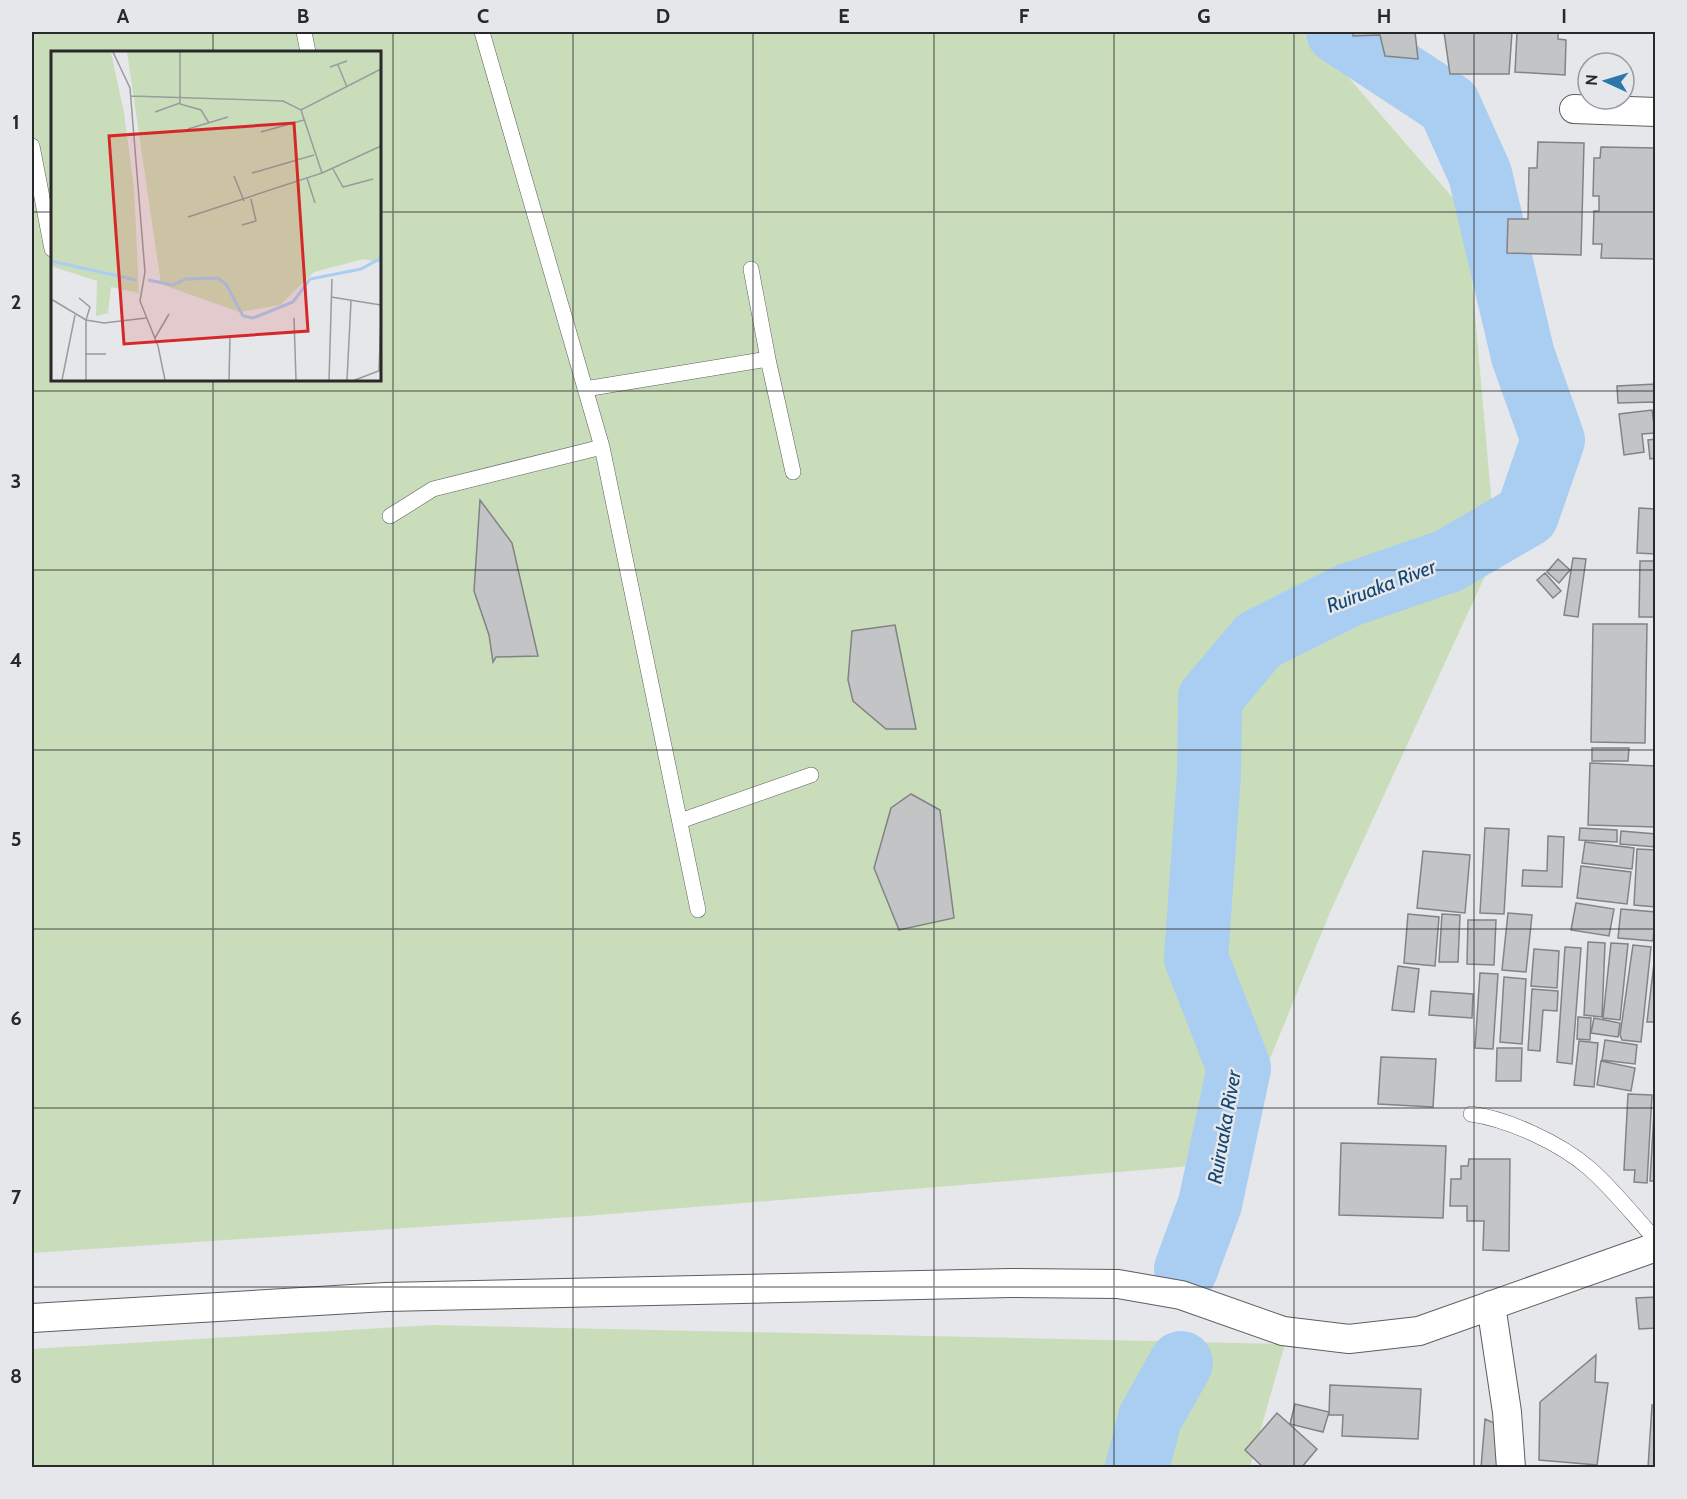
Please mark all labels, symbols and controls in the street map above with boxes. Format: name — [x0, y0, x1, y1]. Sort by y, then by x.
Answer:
text: A — [117, 4, 130, 28]
text: B — [297, 4, 309, 28]
text: C — [477, 4, 489, 28]
text: D — [656, 4, 670, 28]
text: E — [838, 4, 850, 28]
text: F — [1019, 4, 1030, 28]
text: G — [1197, 4, 1211, 28]
text: H — [1377, 4, 1391, 28]
text: I — [1561, 4, 1567, 28]
inset map — [51, 51, 381, 381]
north arrow — [1576, 51, 1636, 111]
text: N — [1582, 74, 1601, 86]
text: 1 — [12, 110, 20, 134]
text: 2 — [11, 290, 21, 314]
text: 3 — [11, 469, 21, 493]
water label: Ruiruaka River — [1323, 554, 1440, 618]
text: 4 — [10, 648, 22, 672]
text: 5 — [11, 827, 21, 851]
text: 6 — [10, 1006, 22, 1030]
water label: Ruiruaka River — [1202, 1067, 1246, 1186]
text: 7 — [11, 1185, 22, 1209]
text: 8 — [10, 1364, 22, 1388]

